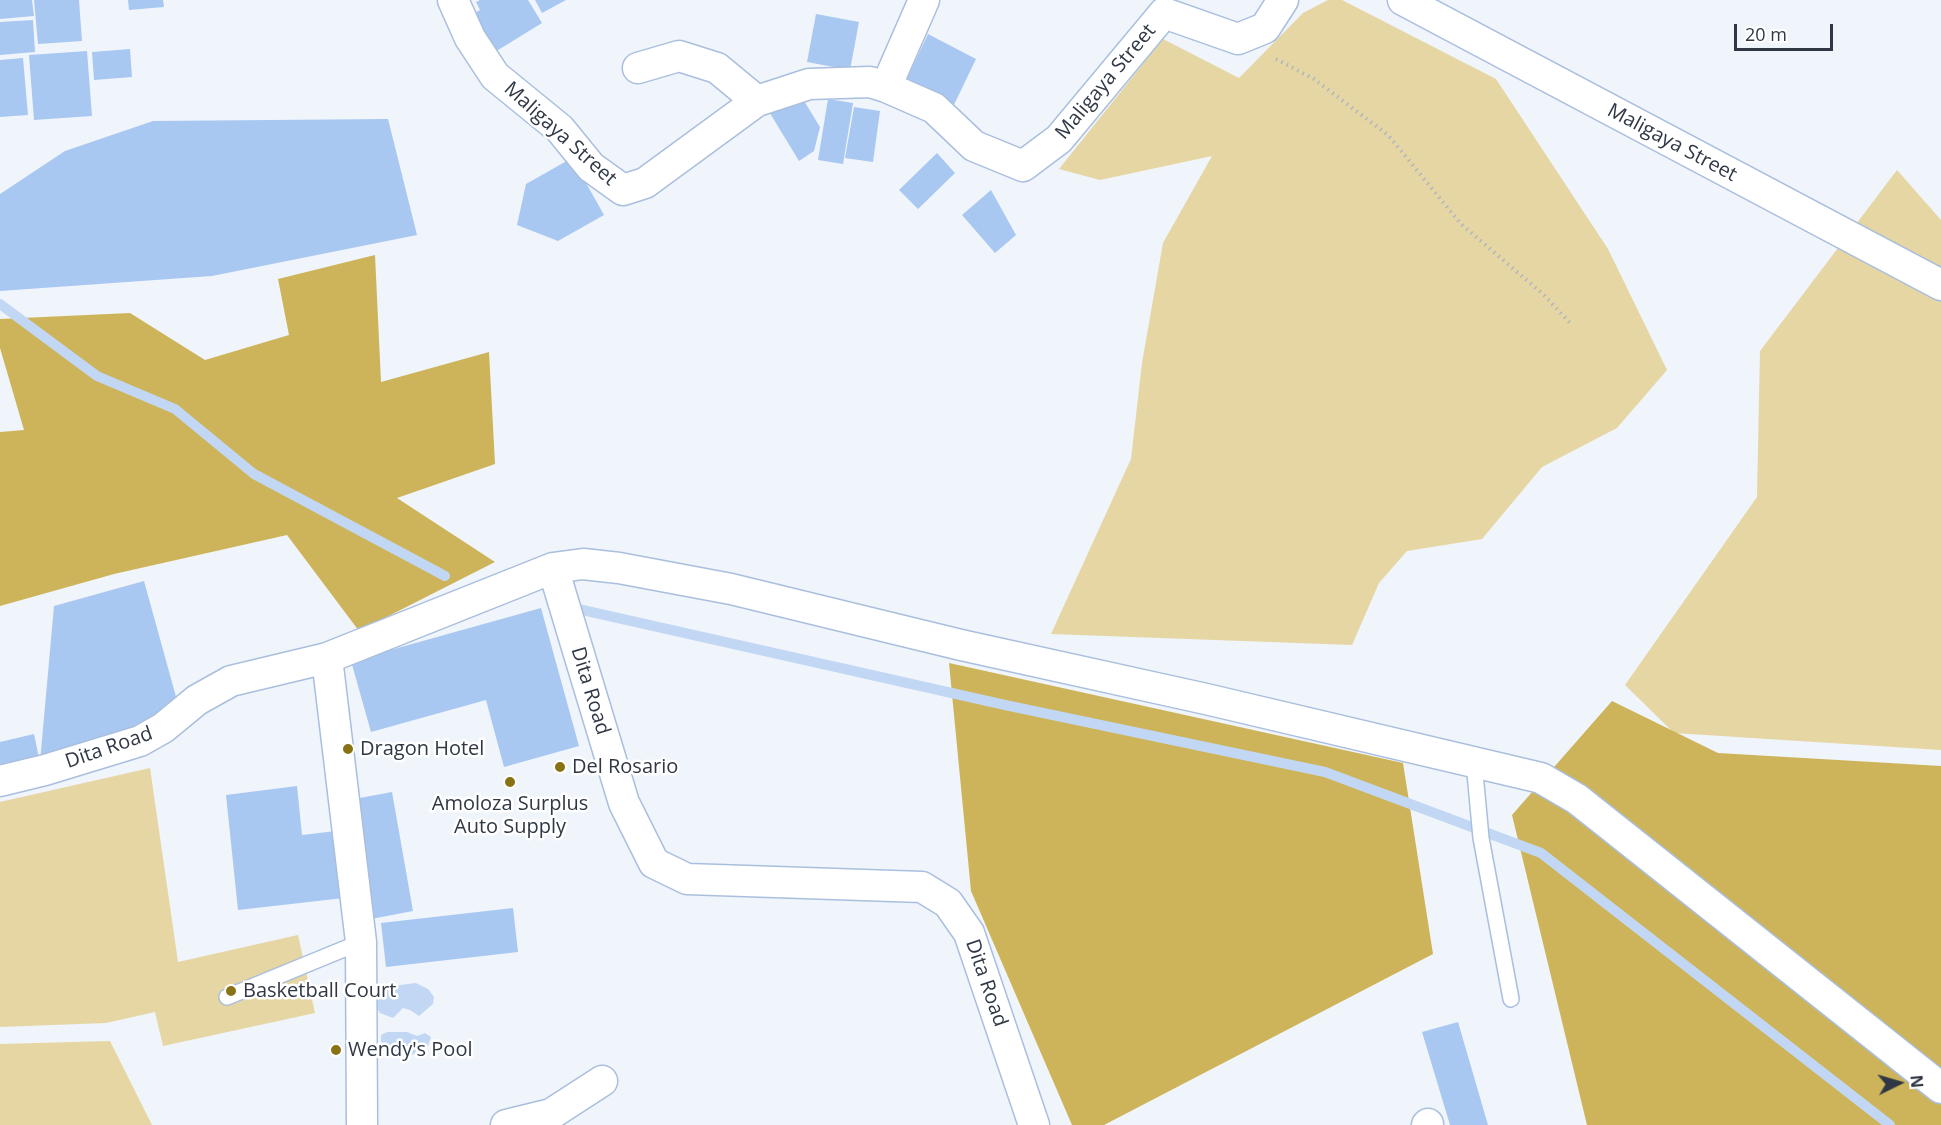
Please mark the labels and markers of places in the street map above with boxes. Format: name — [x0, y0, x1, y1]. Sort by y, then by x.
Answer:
place label: Dragon Hotel — [360, 737, 484, 761]
marker: Dragon Hotel — [341, 742, 355, 756]
place label: Del Rosario — [572, 755, 678, 779]
marker: Del Rosario — [553, 760, 567, 774]
marker: Amoloza Surplus Auto Supply — [503, 775, 517, 789]
place label: Amoloza Surplus Auto Supply — [432, 792, 588, 839]
place label: Basketball Court — [243, 979, 396, 1003]
marker: Basketball Court — [224, 984, 238, 998]
place label: Wendy's Pool — [348, 1038, 472, 1062]
marker: Wendy's Pool — [329, 1043, 343, 1057]

